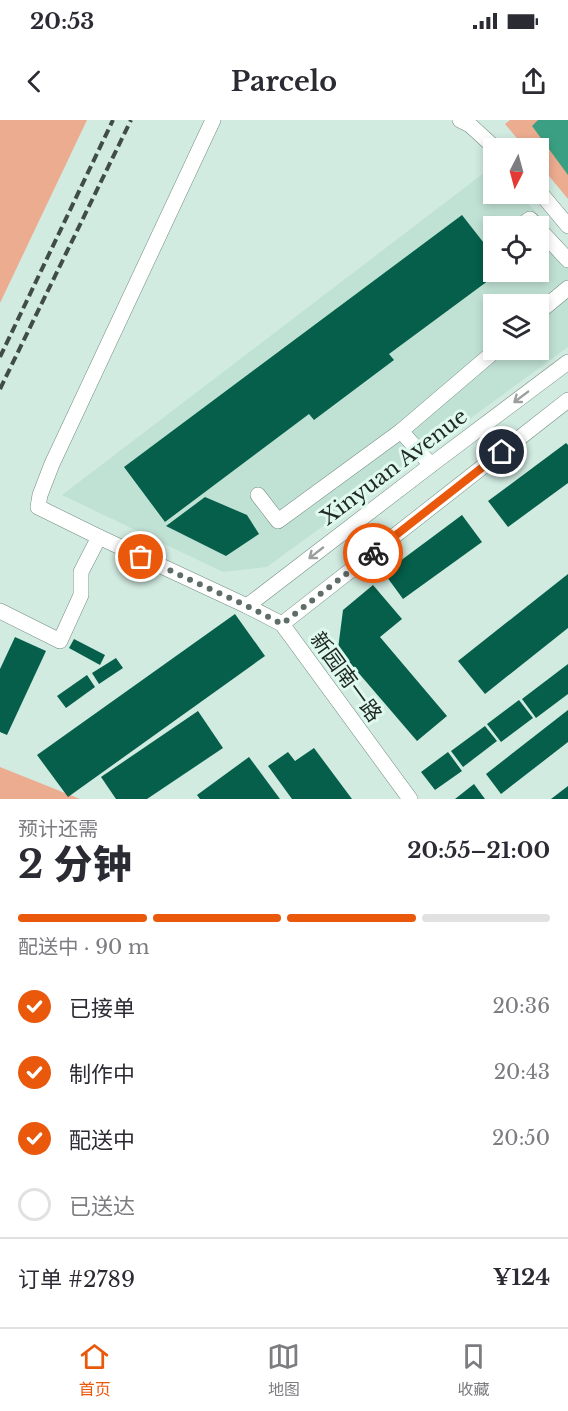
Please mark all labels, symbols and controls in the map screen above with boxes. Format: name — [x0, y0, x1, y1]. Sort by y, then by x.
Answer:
text: 20:53 — [30, 8, 94, 35]
icon: back — [18, 65, 51, 98]
text: Parcelo — [231, 65, 337, 98]
icon: share — [517, 65, 550, 98]
north arrow — [483, 138, 549, 204]
map controls — [483, 138, 549, 360]
button: locate — [483, 216, 549, 282]
button: layers — [483, 294, 549, 360]
one-way arrow — [514, 391, 530, 404]
street label: Xinyuan Avenue — [315, 403, 473, 531]
pin — [476, 426, 527, 477]
icon: home — [485, 435, 518, 468]
courier — [343, 523, 403, 583]
pin — [115, 531, 166, 582]
icon: bike — [357, 537, 390, 570]
icon: bag — [124, 540, 157, 573]
one-way arrow — [308, 547, 324, 560]
street label: 新园南一路 — [305, 627, 387, 727]
text: 预计还需 — [18, 817, 98, 841]
text: 20:55–21:00 — [407, 837, 550, 864]
text: 2 分钟 — [18, 840, 132, 889]
text: 配送中 · 90 m — [18, 935, 150, 959]
icon: check — [18, 990, 51, 1023]
text: 20:36 — [493, 994, 550, 1018]
text: 已接单 — [69, 995, 135, 1022]
icon: check — [18, 1056, 51, 1089]
text: 20:43 — [494, 1060, 550, 1084]
text: 制作中 — [69, 1061, 135, 1088]
icon: check — [18, 1122, 51, 1155]
text: 20:50 — [492, 1126, 550, 1150]
text: 配送中 — [69, 1127, 135, 1154]
text: 已送达 — [69, 1193, 135, 1220]
text: ¥124 — [493, 1264, 550, 1291]
text: 订单 #2789 — [18, 1266, 135, 1293]
tab: 首页 — [78, 1340, 111, 1400]
tab: 地图 — [267, 1340, 300, 1400]
tab: 收藏 — [457, 1340, 490, 1400]

